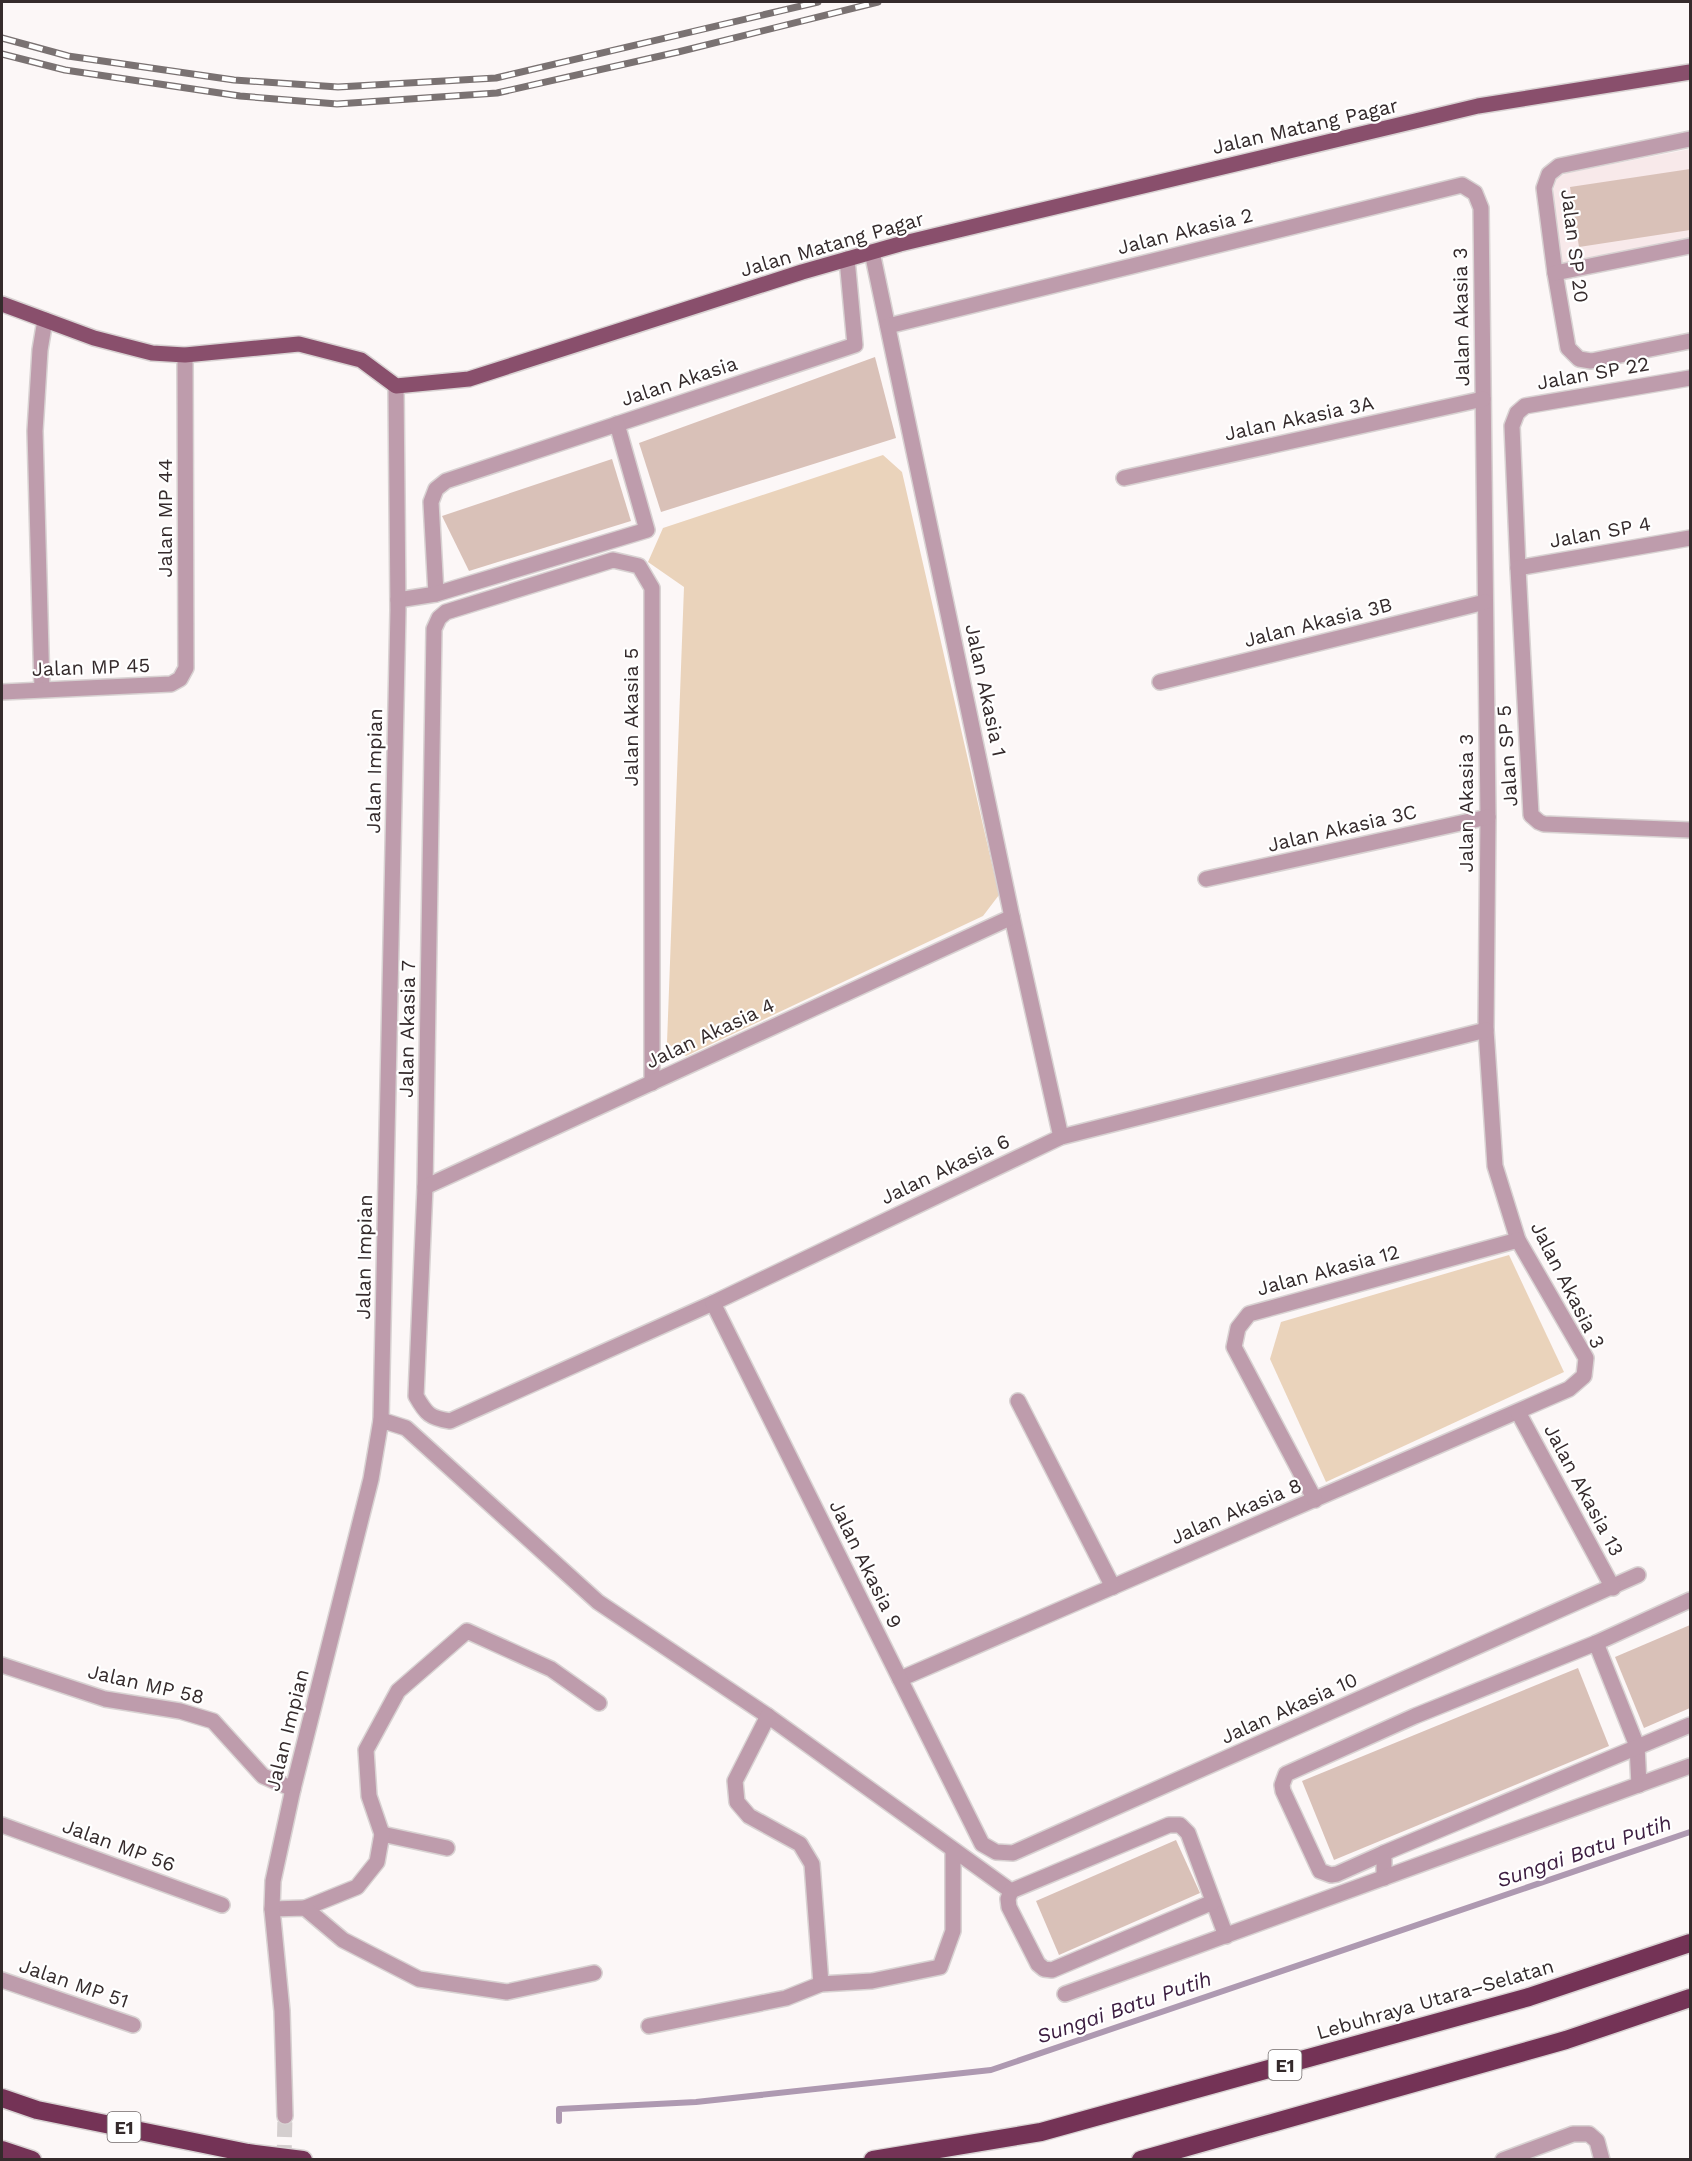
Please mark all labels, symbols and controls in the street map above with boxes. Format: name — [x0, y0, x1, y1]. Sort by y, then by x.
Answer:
street label: Jalan Matang Pagar — [1210, 93, 1400, 159]
street label: Jalan SP 20 — [1556, 188, 1594, 304]
street label: Jalan Akasia 2 — [1115, 203, 1255, 259]
street label: Jalan Matang Pagar — [737, 206, 927, 282]
street label: Jalan Akasia 3 — [1448, 247, 1474, 387]
street label: Jalan Akasia — [618, 351, 740, 411]
street label: Jalan SP 22 — [1535, 351, 1651, 395]
street label: Jalan Akasia 3A — [1222, 390, 1376, 446]
street label: Jalan MP 44 — [153, 459, 177, 578]
street label: Jalan SP 4 — [1547, 511, 1653, 553]
street label: Jalan Akasia 3B — [1241, 592, 1395, 652]
street label: Jalan Akasia 1 — [960, 622, 1012, 758]
street label: Jalan Akasia 5 — [619, 648, 643, 786]
street label: Jalan MP 45 — [31, 653, 151, 681]
street label: Jalan SP 5 — [1491, 704, 1523, 808]
street label: Jalan Impian — [361, 708, 387, 834]
street label: Jalan Akasia 3 — [1454, 734, 1478, 872]
street label: Jalan Akasia 3C — [1265, 799, 1419, 857]
street label: Jalan Akasia 7 — [394, 960, 420, 1098]
street label: Jalan Akasia 4 — [642, 993, 778, 1073]
street label: Jalan Akasia 6 — [877, 1129, 1013, 1209]
street label: Jalan Impian — [351, 1194, 377, 1320]
street label: Jalan Akasia 3 — [1526, 1218, 1610, 1352]
street label: Jalan Akasia 12 — [1254, 1239, 1402, 1301]
street label: Jalan Akasia 13 — [1539, 1420, 1629, 1560]
street label: Jalan Akasia 8 — [1167, 1473, 1305, 1549]
street label: Jalan Akasia 9 — [825, 1496, 907, 1632]
street label: Jalan MP 58 — [86, 1659, 206, 1709]
street label: Jalan Impian — [260, 1666, 314, 1794]
street label: Jalan Akasia 10 — [1217, 1667, 1361, 1749]
water label: Sungai Batu Putih — [1493, 1809, 1675, 1893]
street label: Jalan MP 56 — [59, 1813, 179, 1877]
street label: Jalan MP 51 — [16, 1953, 132, 2013]
street label: Lebuhraya Utara–Selatan — [1314, 1954, 1556, 2044]
water label: Sungai Batu Putih — [1033, 1965, 1215, 2049]
road number: E1 — [1268, 2050, 1302, 2080]
road number: E1 — [108, 2112, 140, 2142]

